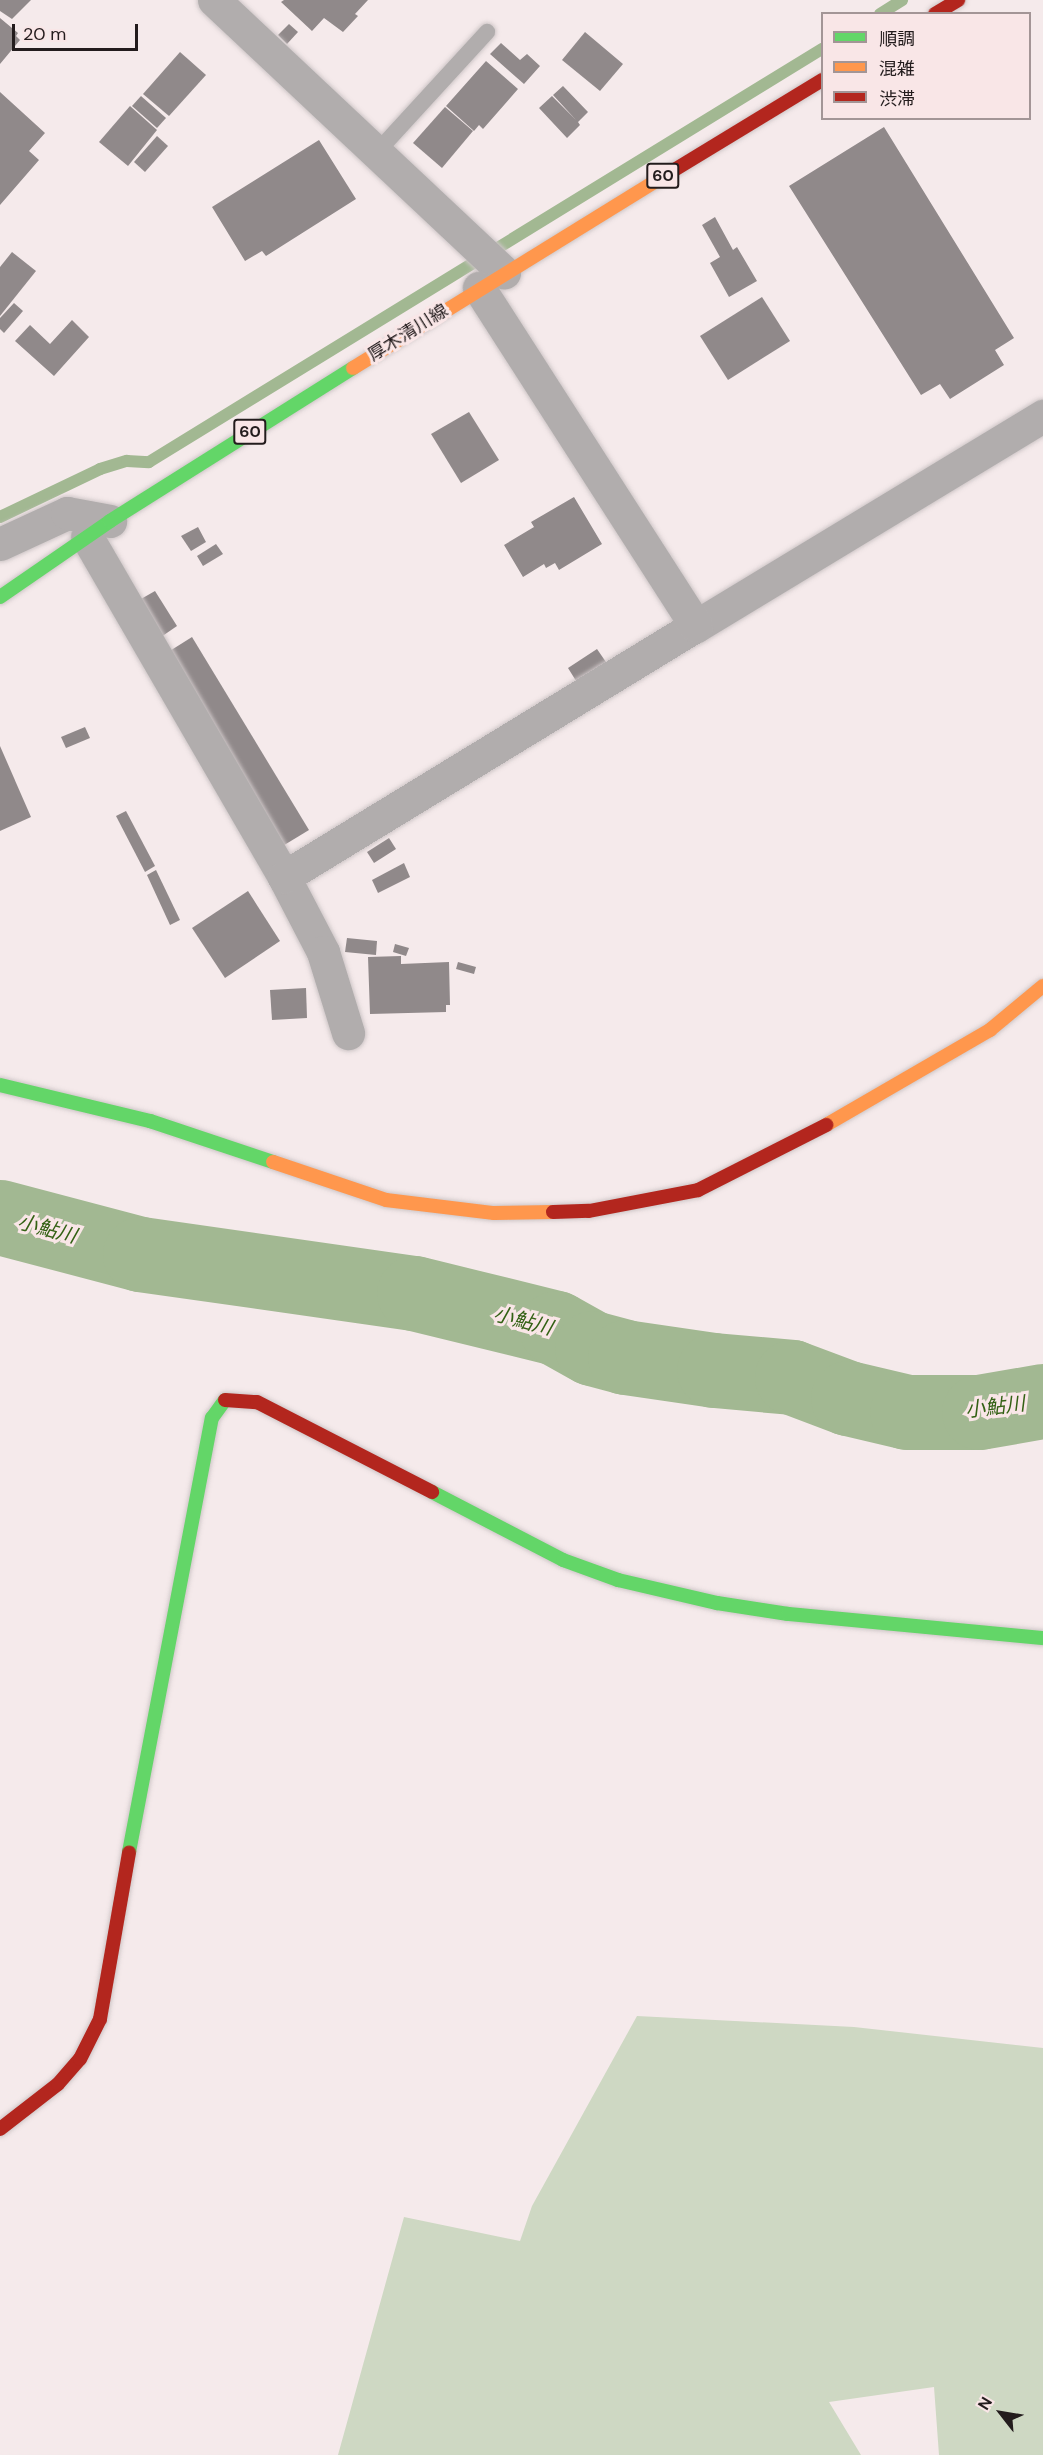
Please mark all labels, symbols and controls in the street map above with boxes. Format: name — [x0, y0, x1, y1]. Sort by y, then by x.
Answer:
scale bar — [15, 12, 141, 50]
legend — [821, 12, 1031, 120]
text: 20 m — [23, 22, 66, 46]
text: 順調 — [879, 27, 915, 51]
text: 混雑 — [879, 57, 915, 81]
text: 渋滞 — [879, 87, 915, 111]
road number: 60 — [645, 163, 681, 189]
street label: 厚木清川線 — [364, 300, 452, 366]
road number: 60 — [232, 419, 268, 445]
water label: 小鮎川 — [15, 1210, 79, 1248]
water label: 小鮎川 — [491, 1302, 555, 1340]
water label: 小鮎川 — [964, 1391, 1026, 1423]
north arrow — [971, 2383, 1031, 2443]
text: N — [973, 2393, 997, 2414]

